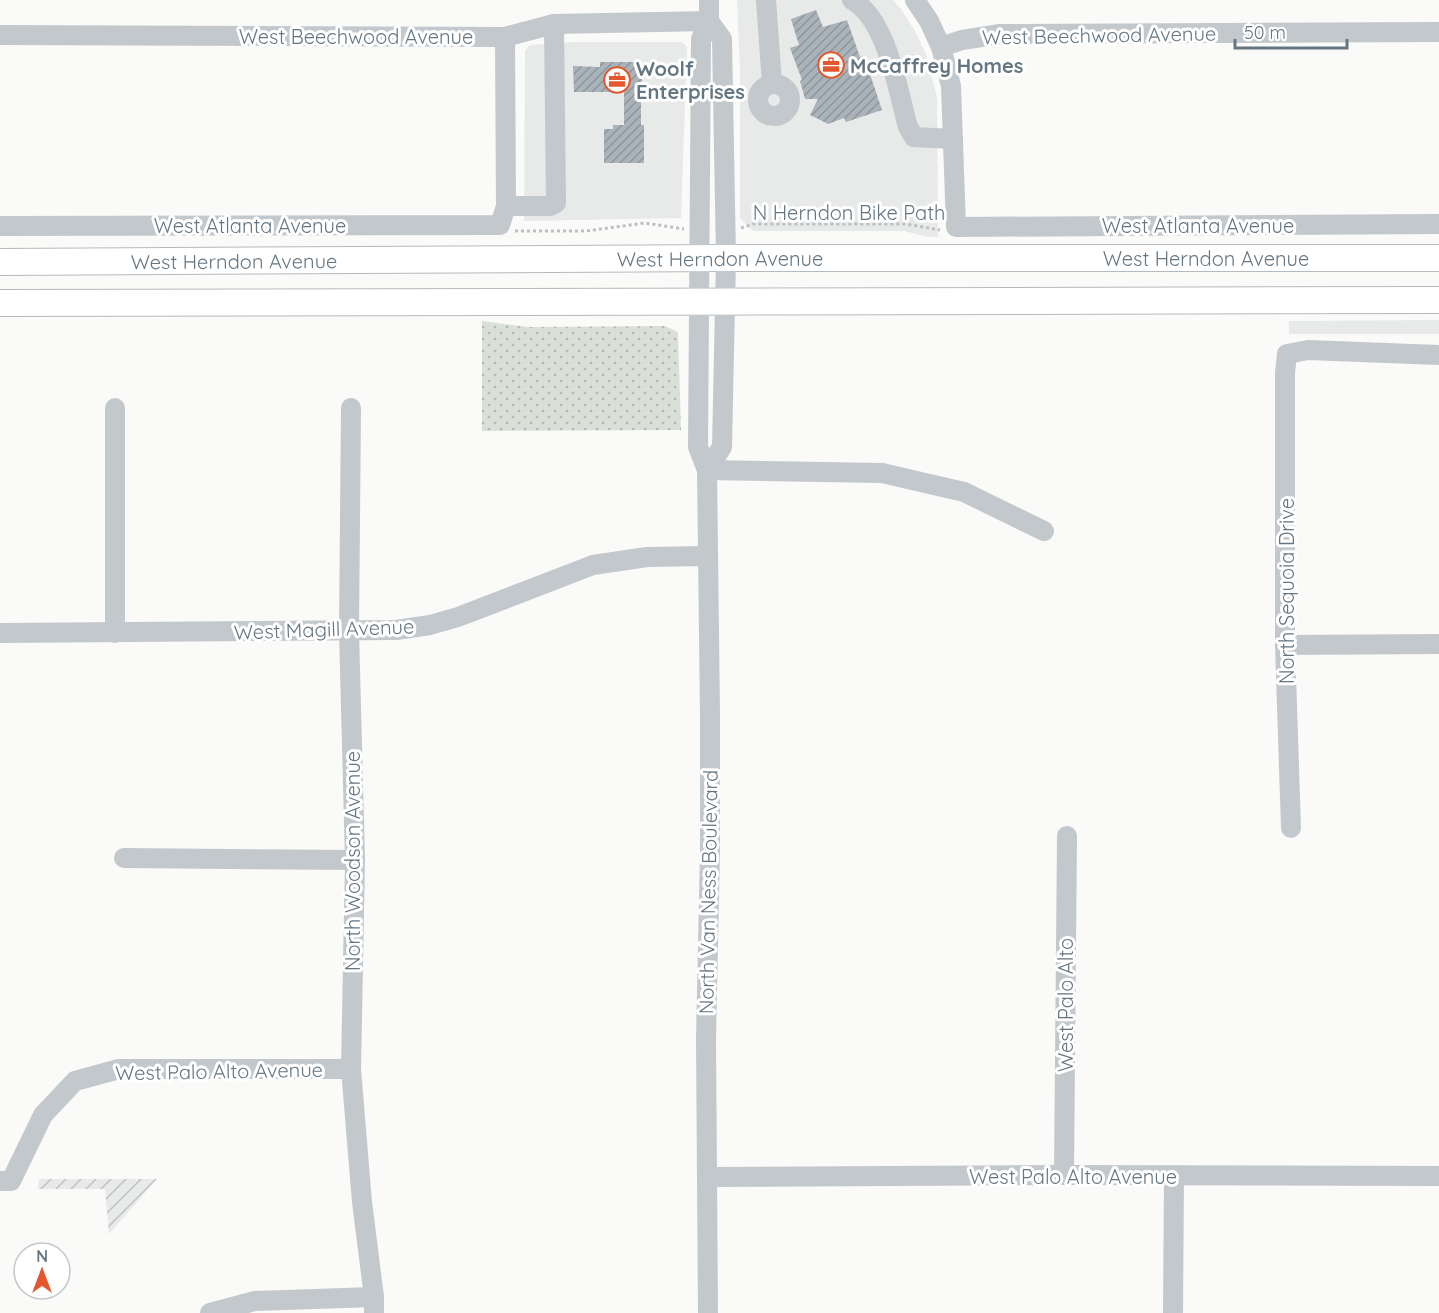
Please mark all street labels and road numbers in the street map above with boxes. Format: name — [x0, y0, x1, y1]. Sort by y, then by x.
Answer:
street label: West Beechwood Avenue — [982, 20, 1216, 50]
street label: West Beechwood Avenue — [239, 24, 473, 49]
street label: N Herndon Bike Path — [753, 200, 945, 225]
street label: West Atlanta Avenue — [154, 213, 346, 238]
street label: West Atlanta Avenue — [1102, 213, 1294, 238]
street label: West Herndon Avenue — [617, 246, 823, 271]
street label: West Herndon Avenue — [1103, 246, 1309, 271]
street label: West Herndon Avenue — [131, 248, 337, 274]
street label: North Sequoia Drive — [1274, 498, 1299, 684]
street label: West Magill Avenue — [233, 613, 415, 645]
street label: North Woodson Avenue — [340, 751, 365, 971]
street label: North Van Ness Boulevard — [693, 770, 723, 1014]
street label: West Palo Alto — [1053, 938, 1078, 1072]
street label: West Palo Alto Avenue — [115, 1057, 323, 1085]
street label: West Palo Alto Avenue — [969, 1164, 1177, 1189]

